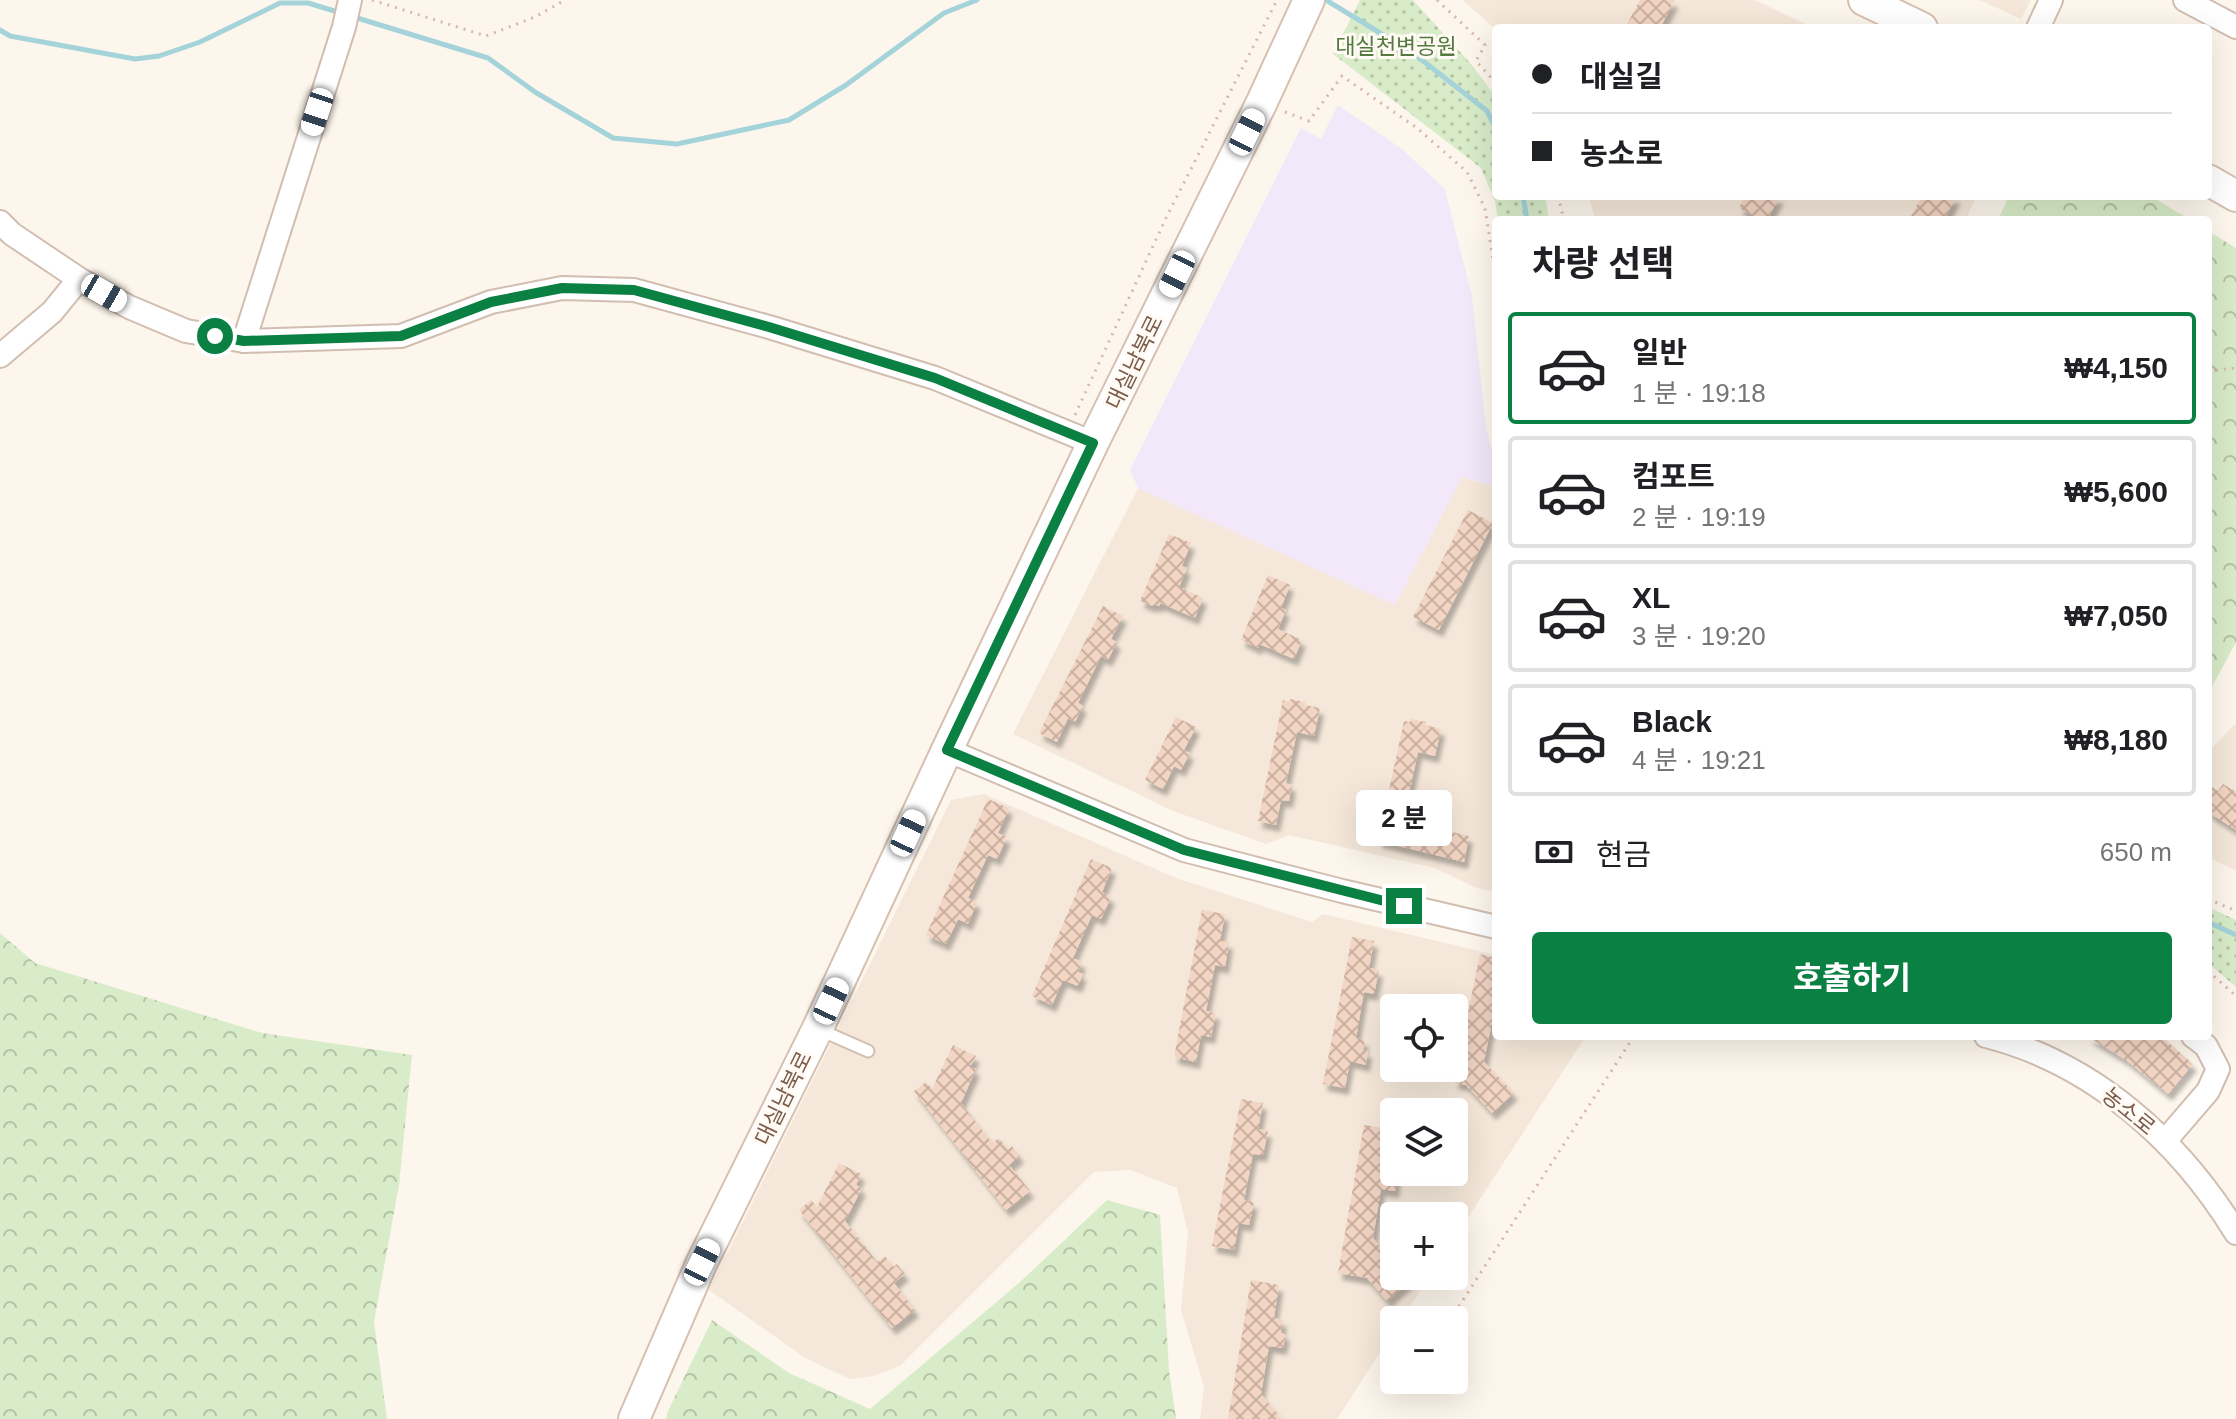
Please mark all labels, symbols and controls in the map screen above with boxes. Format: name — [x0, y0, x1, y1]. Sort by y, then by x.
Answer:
park label: 대실천변공원 — [1335, 34, 1457, 59]
text: 대실길 — [1580, 60, 1663, 93]
car — [298, 85, 336, 139]
car — [1226, 105, 1268, 159]
text: 농소로 — [1580, 137, 1663, 170]
text: 차량 선택 — [1532, 243, 1674, 284]
car — [1156, 247, 1198, 301]
car — [77, 271, 131, 315]
street label: 대실남북로 — [1101, 311, 1168, 413]
route start — [197, 318, 233, 354]
icon: car — [1536, 332, 1608, 404]
text: 일반 — [1632, 336, 1687, 369]
text: ₩4,150 — [2065, 351, 2168, 384]
text: 1 분 · 19:18 — [1632, 378, 1766, 408]
icon: car — [1536, 456, 1608, 528]
text: 컴포트 — [1632, 460, 1715, 493]
text: ₩5,600 — [2065, 475, 2168, 508]
text: 2 분 · 19:19 — [1632, 502, 1766, 532]
icon: car — [1536, 580, 1608, 652]
text: XL — [1632, 581, 1670, 614]
text: ₩7,050 — [2065, 599, 2168, 632]
text: 3 분 · 19:20 — [1632, 621, 1766, 651]
icon: car — [1536, 704, 1608, 776]
text: Black — [1632, 705, 1712, 738]
text: ₩8,180 — [2065, 723, 2168, 756]
text: 4 분 · 19:21 — [1632, 745, 1766, 775]
callout: 2 분 — [1356, 790, 1452, 846]
text: 2 분 — [1381, 803, 1427, 833]
car — [887, 806, 929, 860]
icon: cash — [1532, 830, 1576, 874]
text: 650 m — [2100, 837, 2172, 867]
text: 현금 — [1596, 838, 1651, 871]
route end — [1386, 888, 1422, 924]
button: 호출하기 — [1532, 932, 2172, 1024]
car — [810, 974, 852, 1028]
map controls — [1380, 994, 1468, 1394]
button: locate — [1380, 994, 1468, 1082]
street label: 대실남북로 — [750, 1047, 817, 1149]
street label: 농소로 — [2097, 1083, 2160, 1140]
button: layers — [1380, 1098, 1468, 1186]
button: + — [1380, 1202, 1468, 1290]
car — [681, 1235, 723, 1289]
button: − — [1380, 1306, 1468, 1394]

